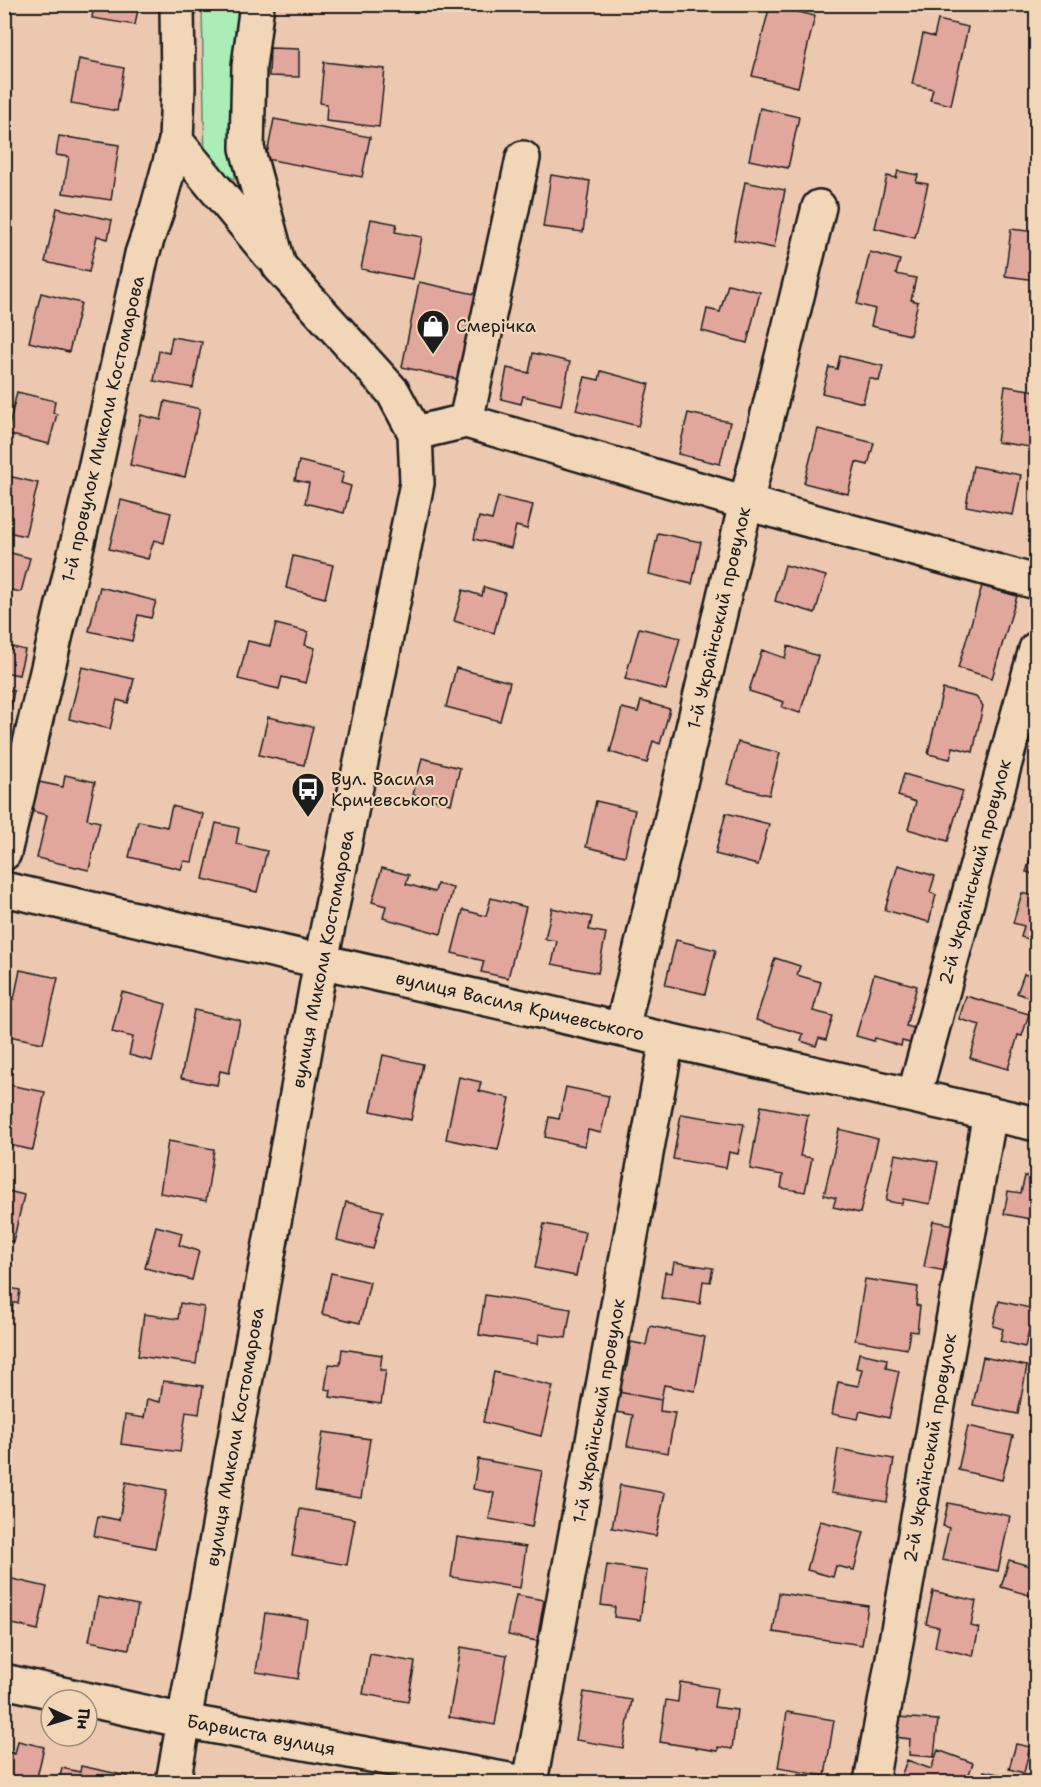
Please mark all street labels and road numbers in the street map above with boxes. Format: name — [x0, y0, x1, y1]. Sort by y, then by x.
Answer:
street label: 1-й провулок Миколи Костомарова — [56, 273, 150, 585]
street label: 1-й Український провулок — [682, 504, 756, 732]
street label: 2-й Український провулок — [933, 756, 1017, 987]
street label: вулиця Миколи Костомарова — [286, 828, 360, 1090]
street label: вулиця Василя Кричевського — [393, 966, 647, 1046]
street label: 1-й Український провулок — [567, 1296, 631, 1525]
street label: вулиця Миколи Костомарова — [200, 1306, 270, 1568]
street label: 2-й Український провулок — [898, 1331, 962, 1564]
street label: Барвиста вулиця — [185, 1709, 337, 1761]

